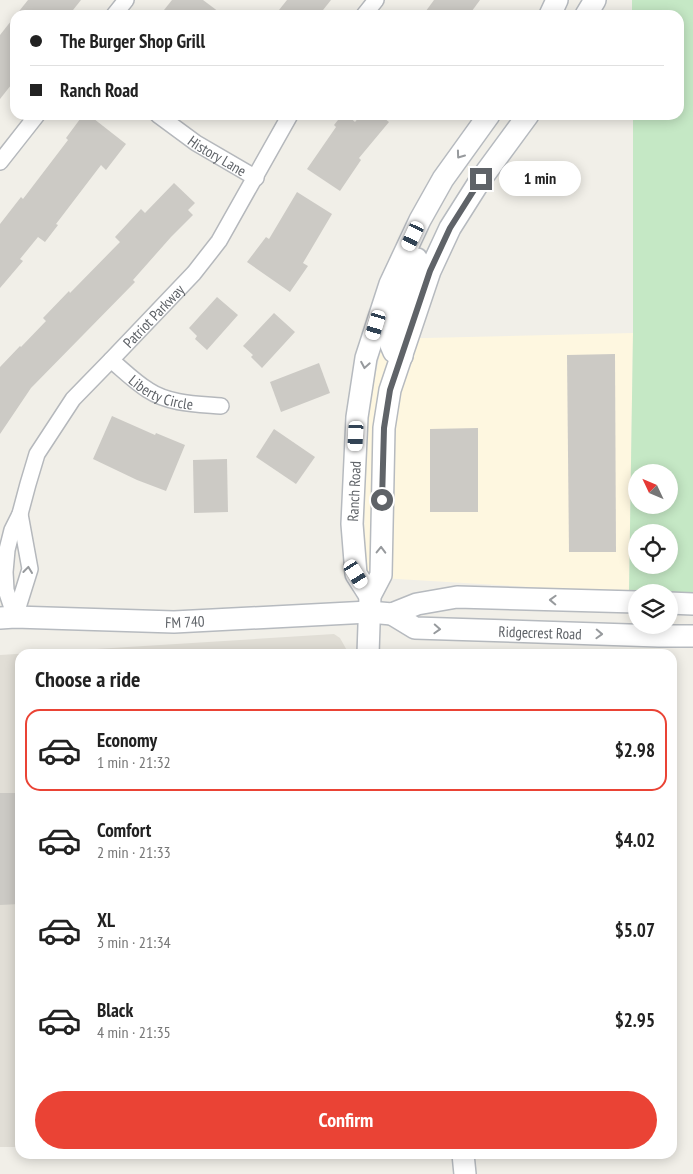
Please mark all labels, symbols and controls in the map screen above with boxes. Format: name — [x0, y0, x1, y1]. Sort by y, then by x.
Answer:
text: The Burger Shop Grill — [60, 29, 205, 53]
text: Ranch Road — [60, 78, 139, 102]
street label: History Lane — [184, 131, 250, 180]
one-way arrow — [457, 149, 466, 159]
callout: 1 min — [498, 162, 581, 196]
route end — [470, 168, 492, 190]
text: 1 min — [524, 168, 556, 188]
car — [399, 219, 426, 253]
street label: Patriot Parkway — [119, 280, 188, 351]
car — [364, 308, 387, 342]
one-way arrow — [361, 361, 371, 370]
street label: Liberty Circle — [125, 370, 194, 413]
car — [347, 421, 364, 451]
street label: Ranch Road — [343, 461, 364, 522]
north arrow — [628, 464, 678, 514]
map controls — [628, 464, 678, 634]
route start — [371, 489, 393, 511]
button: locate — [628, 524, 678, 574]
one-way arrow — [376, 546, 386, 554]
car — [341, 557, 370, 591]
one-way arrow — [22, 566, 33, 574]
button: layers — [628, 584, 678, 634]
one-way arrow — [548, 595, 556, 605]
street label: FM 740 — [165, 611, 205, 632]
street label: Ridgecrest Road — [498, 621, 582, 643]
one-way arrow — [433, 624, 441, 635]
one-way arrow — [595, 629, 603, 640]
text: Choose a ride — [35, 665, 140, 693]
icon: car — [37, 728, 82, 773]
text: Economy — [97, 728, 157, 752]
text: $2.98 — [615, 738, 655, 762]
text: 1 min · 21:32 — [97, 752, 171, 772]
icon: car — [37, 818, 82, 863]
text: Comfort — [97, 818, 151, 842]
text: $4.02 — [615, 828, 655, 852]
text: 2 min · 21:33 — [97, 842, 171, 862]
icon: car — [37, 908, 82, 953]
text: XL — [97, 908, 115, 932]
text: $5.07 — [615, 918, 655, 942]
text: 3 min · 21:34 — [97, 932, 171, 952]
icon: car — [37, 998, 82, 1043]
text: Black — [97, 998, 133, 1022]
text: $2.95 — [615, 1008, 655, 1032]
text: 4 min · 21:35 — [97, 1022, 171, 1042]
button: Confirm — [35, 1091, 657, 1149]

